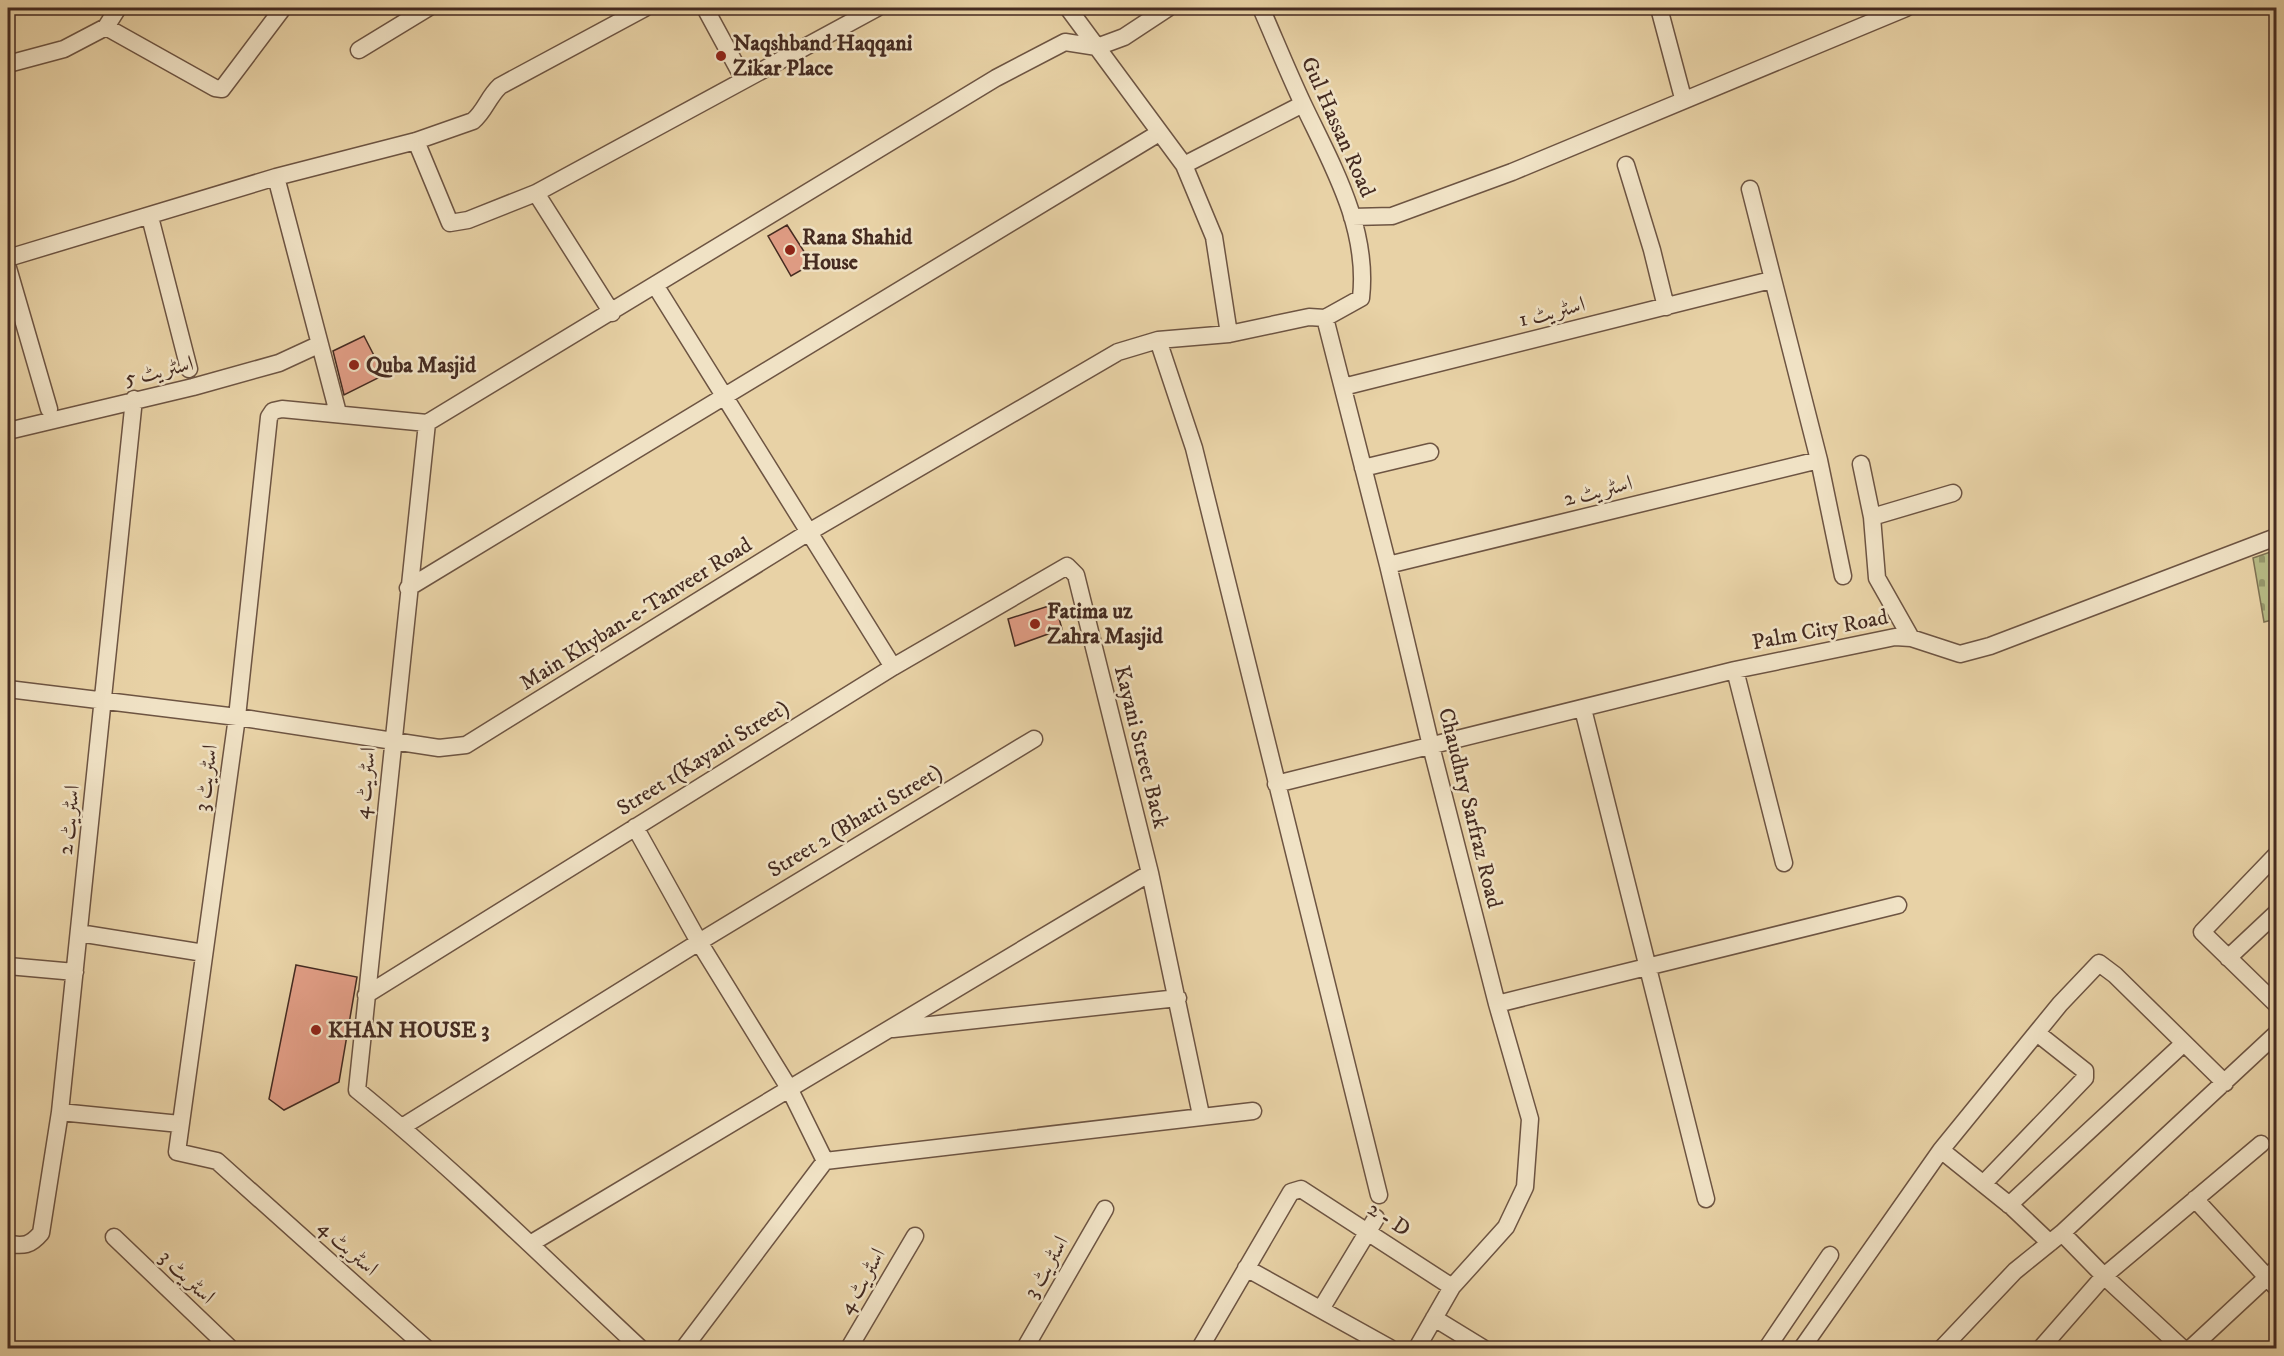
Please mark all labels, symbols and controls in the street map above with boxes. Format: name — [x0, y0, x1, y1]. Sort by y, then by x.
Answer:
place label: Naqshband Haqqani Zikar Place — [733, 30, 913, 82]
marker: Naqshband Haqqani Zikar Place — [714, 49, 728, 63]
street label: Gul Hassan Road — [1295, 53, 1381, 201]
place label: Rana Shahid House — [802, 224, 913, 276]
marker: Rana Shahid House — [783, 243, 797, 257]
street label: اسٹریٹ 1 — [1516, 291, 1588, 333]
street label: اسٹریٹ 5 — [122, 350, 196, 392]
place label: Quba Masjid — [366, 352, 477, 380]
marker: Quba Masjid — [347, 358, 361, 372]
street label: اسٹریٹ 2 — [1561, 469, 1635, 513]
street label: Main Khyban-e-Tanveer Road — [515, 531, 757, 697]
place label: Fatima uz Zahra Masjid — [1047, 598, 1164, 651]
street label: Palm City Road — [1750, 604, 1890, 656]
marker: Fatima uz Zahra Masjid — [1028, 617, 1042, 631]
street label: Kayani Street Back — [1108, 663, 1174, 831]
street label: Street 1(Kayani Street) — [612, 694, 794, 822]
street label: Chaudhry Sarfraz Road — [1432, 705, 1508, 911]
street label: اسٹریٹ 3 — [188, 743, 224, 813]
street label: اسٹریٹ 4 — [348, 746, 382, 820]
street label: Street 2 (Bhatti Street) — [763, 758, 947, 884]
street label: اسٹریٹ 2 — [52, 784, 86, 856]
place label: KHAN HOUSE 3 — [328, 1017, 489, 1044]
marker: KHAN HOUSE 3 — [309, 1023, 323, 1037]
street label: 2 - D — [1363, 1195, 1415, 1243]
street label: اسٹریٹ 4 — [312, 1214, 384, 1282]
street label: اسٹریٹ 3 — [1017, 1231, 1075, 1303]
street label: اسٹریٹ 4 — [832, 1243, 892, 1319]
street label: اسٹریٹ 3 — [153, 1244, 221, 1310]

